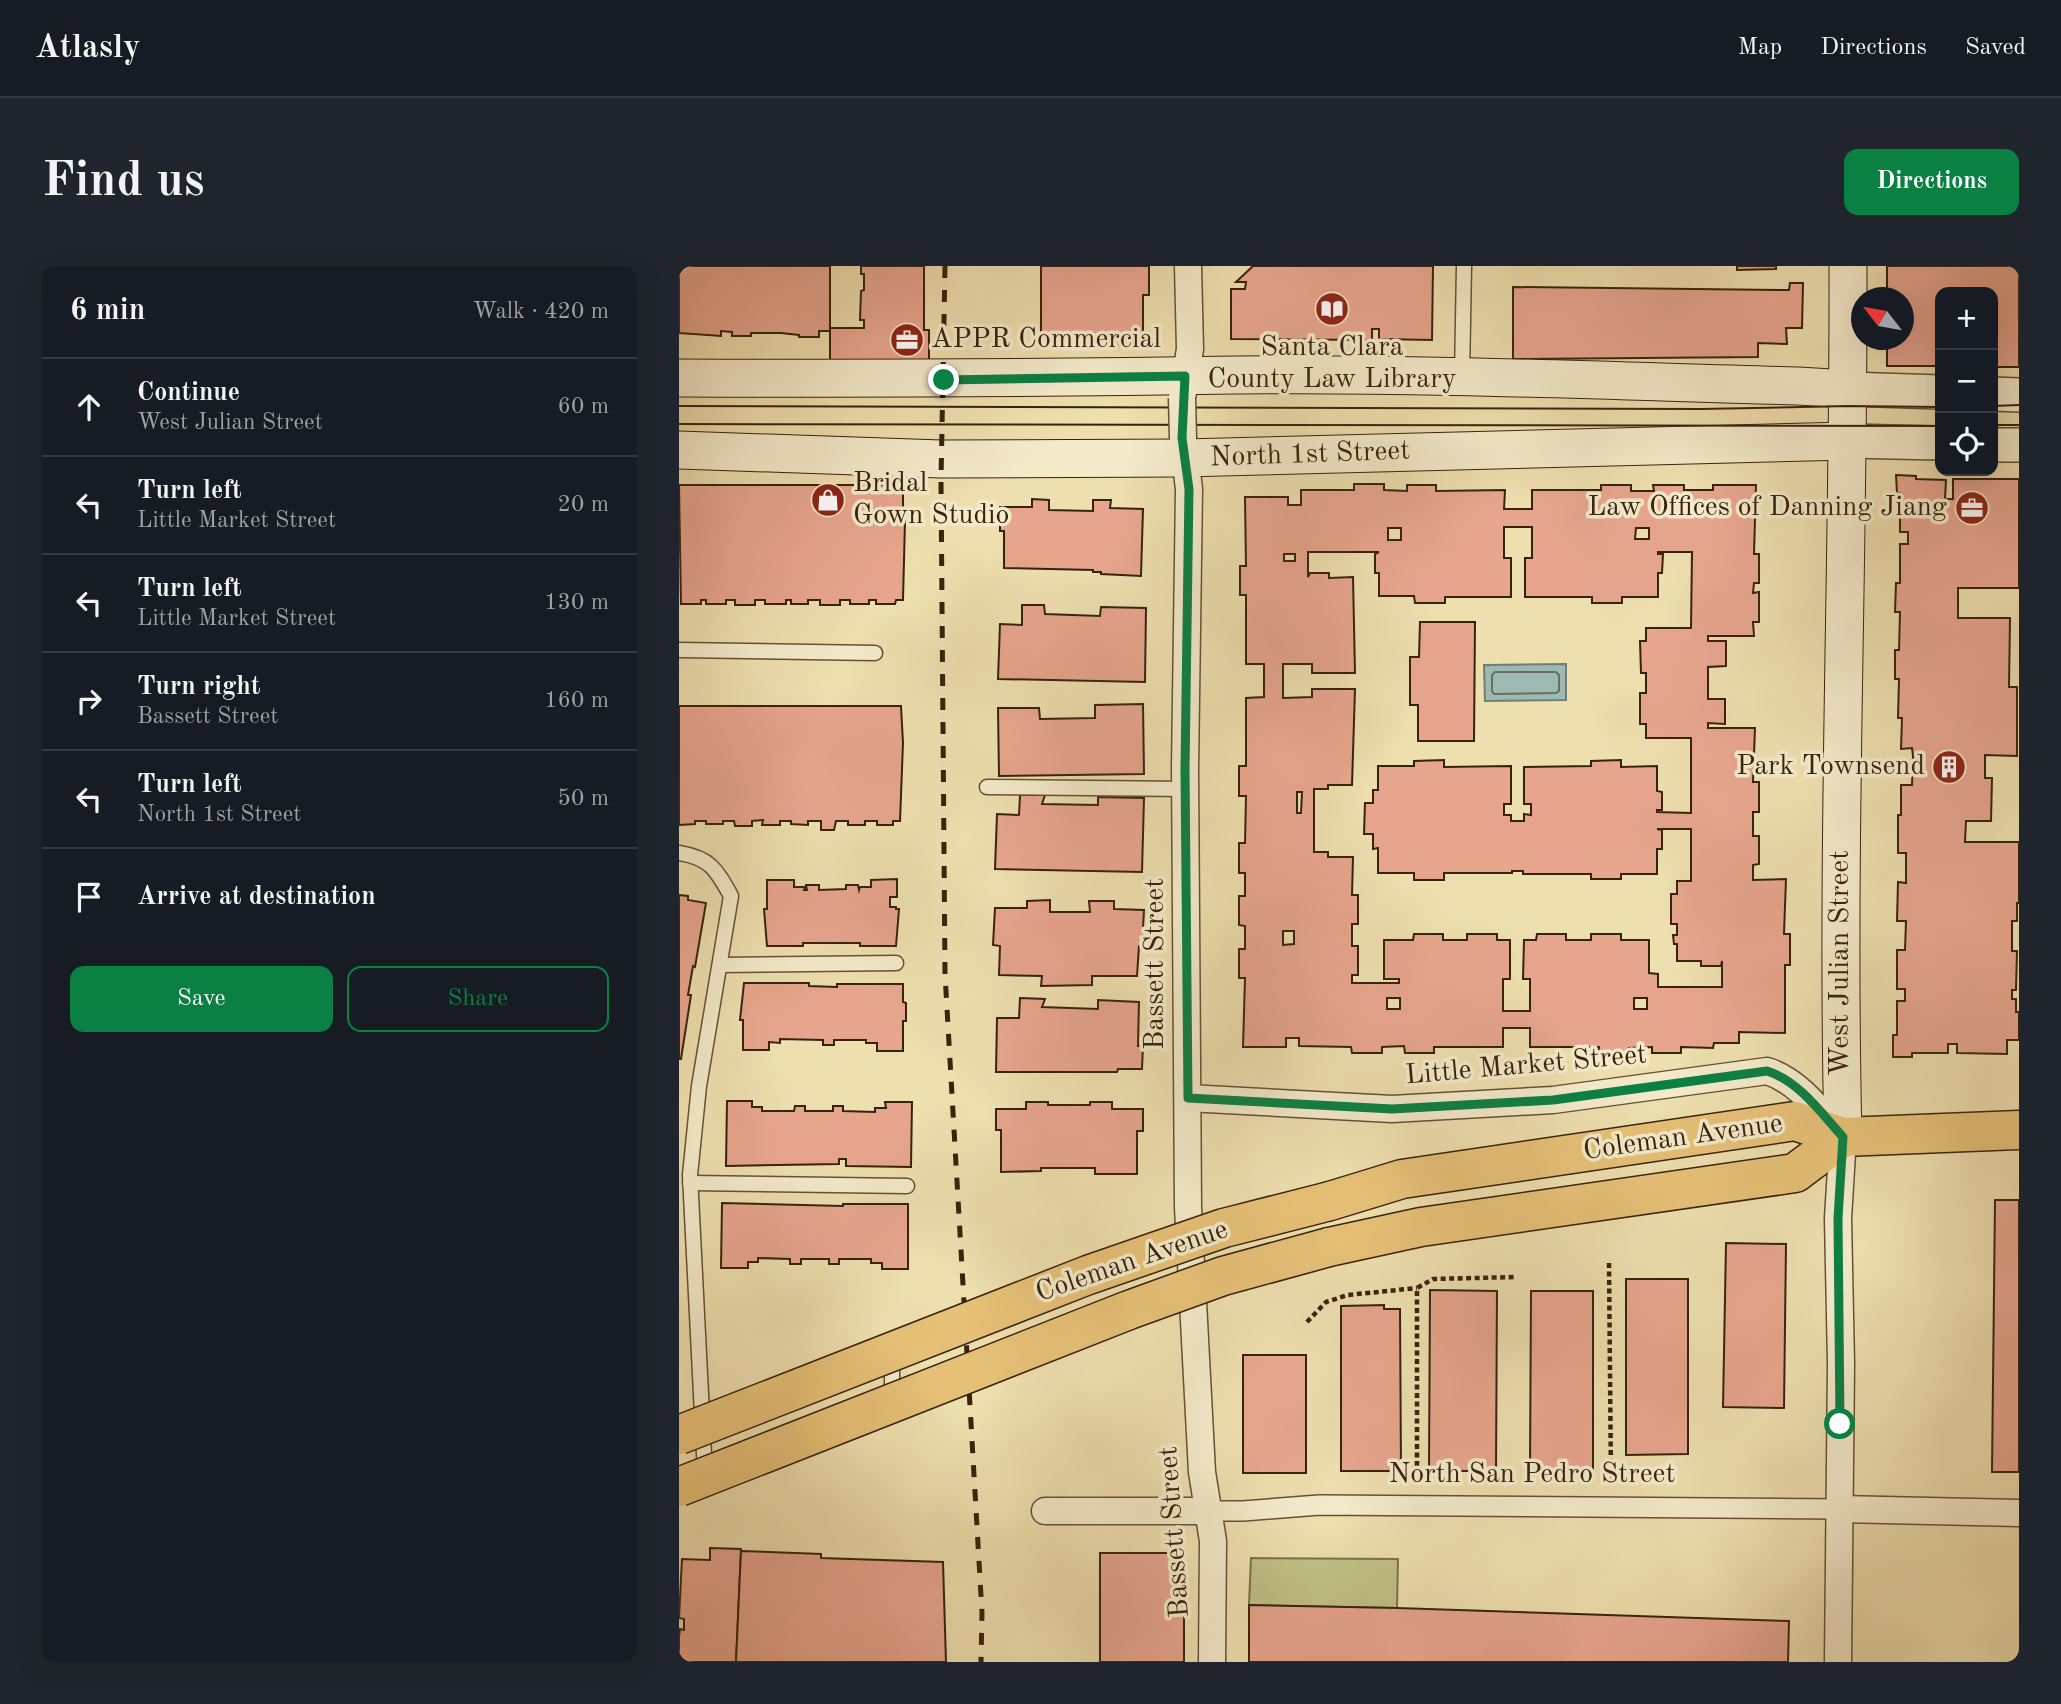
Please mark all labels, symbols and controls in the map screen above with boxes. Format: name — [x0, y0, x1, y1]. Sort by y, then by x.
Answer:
text: Atlasly — [35, 32, 140, 65]
text: Map — [1738, 36, 1782, 60]
text: Directions — [1820, 36, 1927, 60]
text: Saved — [1965, 36, 2026, 60]
button: Directions — [1844, 149, 2019, 215]
text: Find us — [42, 158, 205, 207]
north arrow — [1851, 287, 1914, 350]
map controls — [1935, 287, 1998, 476]
button: + — [1935, 287, 1998, 350]
library icon: Santa Clara County Law Library — [1313, 290, 1351, 328]
text: 6 min — [70, 296, 145, 326]
text: Walk · 420 m — [473, 300, 609, 323]
office icon: APPR Commercial — [888, 321, 926, 359]
place label: APPR Commercial — [931, 326, 1161, 354]
place label: Santa Clara County Law Library — [1208, 334, 1457, 394]
button: − — [1935, 350, 1998, 413]
route end — [928, 364, 959, 395]
text: Continue — [137, 380, 240, 406]
icon: ahead — [70, 388, 108, 426]
text: 60 m — [558, 395, 609, 418]
text: West Julian Street — [137, 411, 323, 434]
button: locate — [1935, 413, 1998, 476]
street label: North 1st Street — [1210, 438, 1410, 472]
place label: Bridal Gown Studio — [853, 470, 1009, 530]
text: Turn left — [137, 478, 242, 504]
shop icon: Bridal Gown Studio — [809, 481, 847, 519]
icon: left — [70, 486, 108, 524]
office icon: Law Offices of Danning Jiang — [1953, 489, 1991, 527]
text: 20 m — [558, 493, 609, 516]
place label: Law Offices of Danning Jiang — [1587, 494, 1947, 522]
text: Little Market Street — [137, 509, 336, 532]
text: Turn left — [137, 576, 242, 602]
icon: left — [70, 584, 108, 622]
text: 130 m — [544, 591, 609, 614]
text: Little Market Street — [137, 607, 336, 630]
text: Turn right — [137, 674, 260, 700]
icon: right — [70, 682, 108, 720]
text: 160 m — [544, 689, 609, 712]
text: Bassett Street — [137, 705, 278, 728]
building icon: Park Townsend — [1930, 748, 1968, 786]
place label: Park Townsend — [1736, 753, 1925, 781]
text: Turn left — [137, 772, 242, 798]
icon: left — [70, 780, 108, 818]
text: 50 m — [558, 787, 609, 810]
text: North 1st Street — [137, 803, 301, 826]
street label: West Julian Street — [1827, 850, 1855, 1076]
icon: arrive — [70, 878, 108, 916]
street label: Bassett Street — [1142, 878, 1170, 1050]
text: Arrive at destination — [137, 884, 376, 910]
button: Save — [70, 966, 333, 1032]
button: Share — [347, 966, 609, 1032]
street label: Little Market Street — [1404, 1041, 1648, 1091]
street label: Coleman Avenue — [1582, 1110, 1784, 1166]
street label: Coleman Avenue — [1032, 1216, 1232, 1308]
route start — [1824, 1408, 1855, 1439]
street label: Bassett Street — [1155, 1445, 1195, 1619]
street label: North San Pedro Street — [1389, 1461, 1675, 1489]

